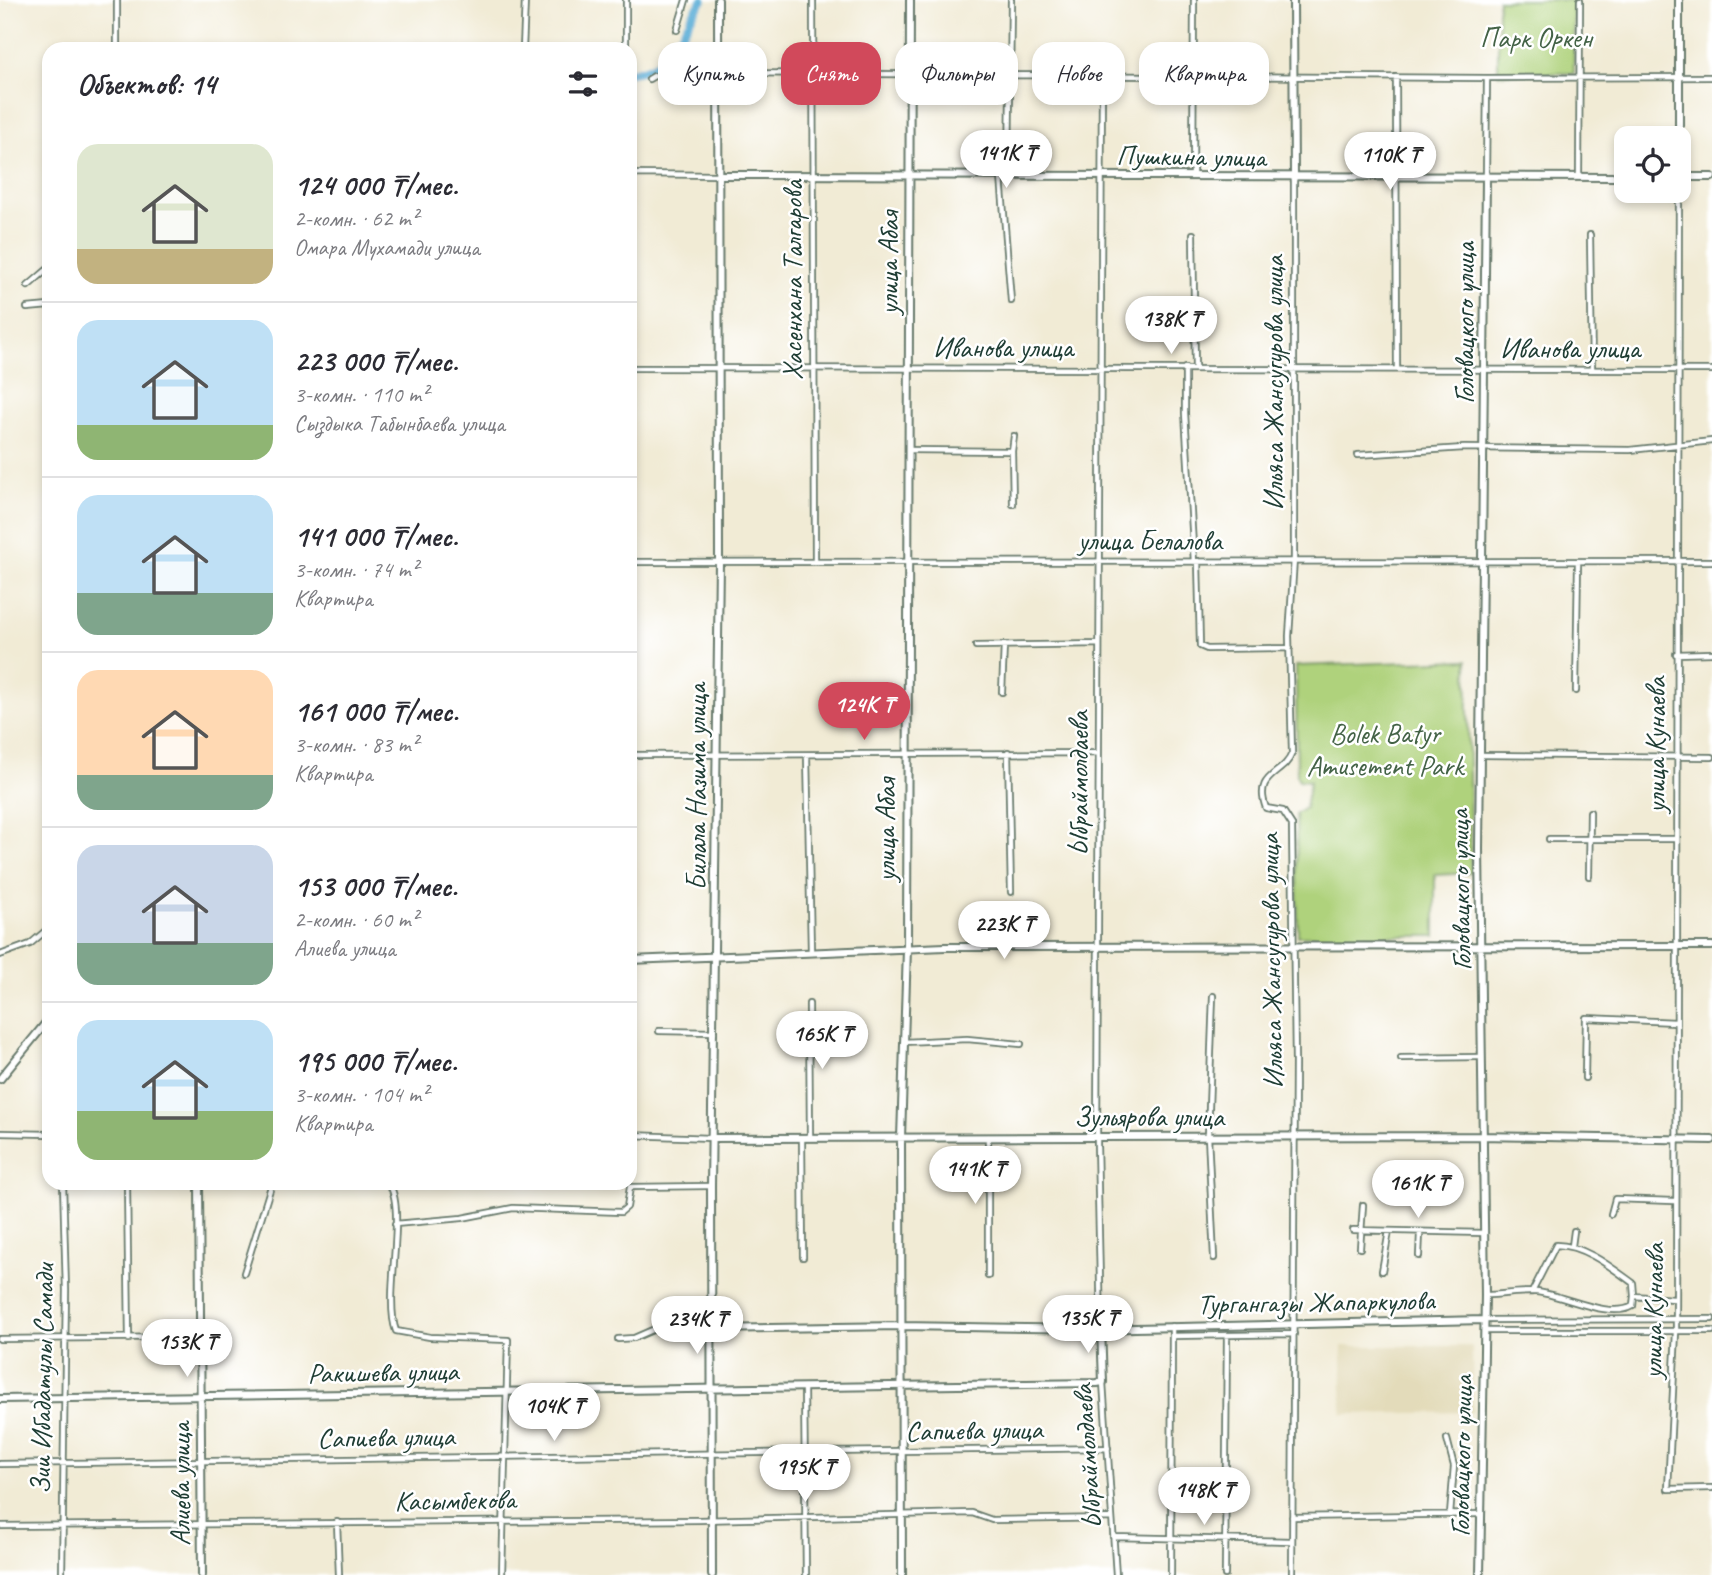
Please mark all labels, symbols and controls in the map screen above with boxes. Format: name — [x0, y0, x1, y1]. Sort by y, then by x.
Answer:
park label: Парк Оркен — [1480, 20, 1594, 55]
chip: Купить — [658, 42, 767, 105]
chip: Снять — [781, 42, 881, 105]
chip: Фильтры — [895, 42, 1018, 105]
chip: Новое — [1032, 42, 1125, 105]
chip: Квартира — [1139, 42, 1269, 105]
text: Объектов: 14 — [77, 65, 216, 103]
icon: filters — [564, 65, 602, 103]
map controls — [1614, 126, 1691, 203]
button: locate — [1614, 126, 1691, 203]
pin: 141K ₸ — [949, 130, 1063, 190]
pin: 110K ₸ — [1333, 132, 1447, 192]
street label: Пушкина улица — [1116, 137, 1268, 175]
text: 141K ₸ — [976, 138, 1036, 167]
text: 110K ₸ — [1360, 140, 1420, 169]
text: 124 000 ₸/мес. — [294, 166, 458, 204]
icon: home — [133, 172, 217, 256]
street label: Хасенхана Талгарова — [775, 178, 810, 380]
text: 2-комн. · 62 m² — [294, 204, 418, 233]
street label: улица Абая — [871, 209, 906, 317]
text: Омара Мухамади улица — [294, 233, 480, 262]
street label: Головацкого улица — [1447, 241, 1482, 404]
street label: Ильяса Жансугурова улица — [1256, 254, 1291, 511]
pin: 138K ₸ — [1114, 296, 1228, 356]
text: 138K ₸ — [1141, 304, 1201, 333]
street label: Иванова улица — [933, 330, 1076, 365]
street label: Иванова улица — [1500, 331, 1643, 366]
text: 223 000 ₸/мес. — [294, 342, 458, 380]
icon: home — [133, 348, 217, 432]
text: 3-комн. · 110 m² — [294, 380, 428, 409]
text: Сыздыка Табынбаева улица — [294, 409, 505, 438]
text: 141 000 ₸/мес. — [294, 517, 458, 555]
icon: home — [133, 523, 217, 607]
street label: улица Белалова — [1076, 523, 1224, 558]
text: 3-комн. · 74 m² — [294, 555, 418, 584]
text: Квартира — [294, 584, 372, 613]
street label: улица Кунаева — [1638, 675, 1673, 815]
street label: Билала Назима улица — [679, 681, 714, 891]
pin: 124K ₸ — [807, 682, 921, 742]
text: 124K ₸ — [834, 690, 894, 719]
text: 161 000 ₸/мес. — [294, 692, 458, 730]
icon: home — [133, 698, 217, 782]
street label: Ыбраймолдаева — [1061, 709, 1096, 855]
park label: Bolek Batyr Amusement Park — [1307, 716, 1466, 783]
text: 3-комн. · 83 m² — [294, 730, 418, 759]
text: Квартира — [294, 759, 372, 788]
street label: улица Абая — [868, 776, 903, 884]
street label: Головацкого улица — [1441, 807, 1479, 971]
street label: Ильяса Жансугурова улица — [1251, 831, 1291, 1089]
text: 153 000 ₸/мес. — [294, 867, 457, 905]
icon: home — [133, 873, 217, 957]
pin: 223K ₸ — [947, 902, 1061, 961]
text: 2-комн. · 60 m² — [294, 905, 418, 934]
text: 223K ₸ — [974, 909, 1034, 938]
text: Алиева улица — [294, 934, 396, 963]
pin: 165K ₸ — [765, 1012, 879, 1071]
text: 165K ₸ — [792, 1019, 852, 1048]
text: 195 000 ₸/мес. — [294, 1042, 457, 1080]
icon: home — [133, 1048, 217, 1132]
text: 3-комн. · 104 m² — [294, 1080, 428, 1109]
street label: Зульярова улица — [1074, 1099, 1226, 1134]
text: Квартира — [294, 1109, 372, 1138]
pin: 141K ₸ — [918, 1146, 1032, 1206]
text: 141K ₸ — [945, 1154, 1005, 1183]
pin: 161K ₸ — [1361, 1160, 1475, 1220]
text: 161K ₸ — [1388, 1168, 1448, 1197]
street label: улица Кунаева — [1634, 1241, 1672, 1381]
street label: Зии Ибадатулы Самади — [22, 1261, 62, 1494]
street label: Тургангазы Жапаркулова — [1197, 1282, 1437, 1322]
pin: 234K ₸ — [640, 1296, 754, 1356]
pin: 135K ₸ — [1031, 1296, 1145, 1355]
text: 135K ₸ — [1058, 1303, 1118, 1332]
text: 234K ₸ — [667, 1304, 727, 1333]
pin: 153K ₸ — [130, 1320, 244, 1379]
text: 153K ₸ — [157, 1327, 217, 1356]
street label: Ракишева улица — [307, 1353, 460, 1391]
street label: Головацкого улица — [1442, 1373, 1480, 1537]
street label: Ыбраймолдаева — [1064, 1381, 1109, 1529]
pin: 104K ₸ — [497, 1384, 611, 1443]
text: 104K ₸ — [524, 1391, 584, 1420]
street label: Сапиева улица — [905, 1411, 1045, 1449]
street label: Сапиева улица — [317, 1418, 457, 1456]
street label: Алиева улица — [163, 1420, 198, 1546]
pin: 195K ₸ — [748, 1444, 862, 1504]
text: 195K ₸ — [776, 1452, 834, 1481]
pin: 148K ₸ — [1147, 1468, 1261, 1527]
text: 148K ₸ — [1174, 1475, 1234, 1504]
street label: Касымбекова — [394, 1481, 518, 1519]

